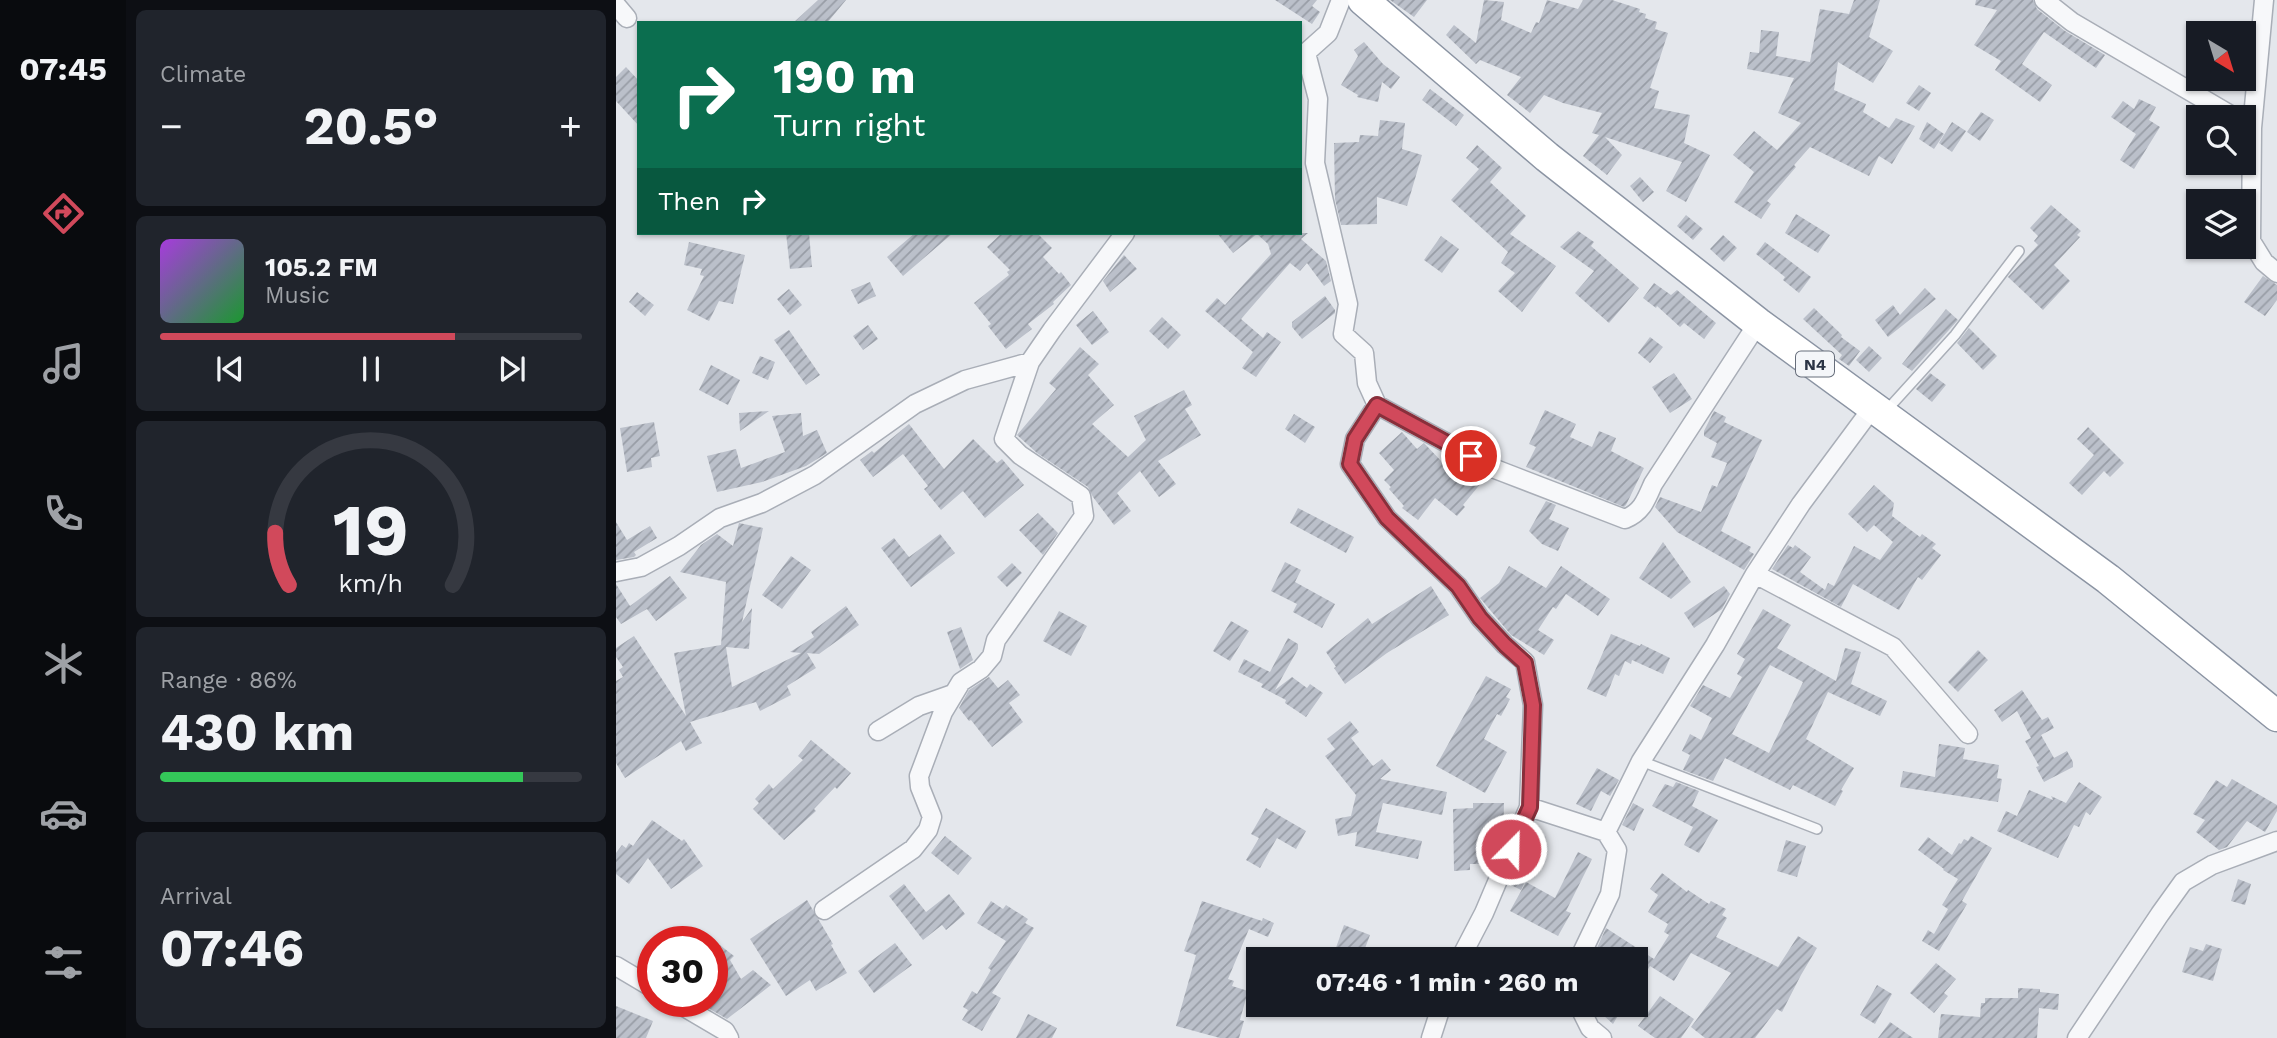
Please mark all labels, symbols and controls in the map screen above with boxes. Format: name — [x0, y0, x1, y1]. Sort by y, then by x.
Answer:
north arrow — [2186, 21, 2256, 91]
map controls — [2186, 21, 2256, 259]
text: 190 m — [773, 47, 916, 105]
icon: right — [658, 49, 749, 140]
text: 07:45 — [19, 50, 107, 88]
text: Climate — [160, 61, 246, 88]
text: 20.5° — [303, 96, 439, 157]
text: − — [160, 104, 183, 148]
text: + — [559, 104, 582, 148]
button: search — [2186, 105, 2256, 175]
text: Turn right — [773, 106, 925, 144]
icon: right — [734, 182, 772, 220]
text: Then — [658, 186, 720, 216]
icon: directions — [39, 189, 88, 238]
button: layers — [2186, 189, 2256, 259]
text: 105.2 FM — [265, 252, 378, 282]
text: Music — [265, 282, 330, 309]
icon: music — [39, 339, 88, 388]
icon: previous — [211, 350, 249, 388]
icon: pause — [352, 350, 390, 388]
icon: next — [493, 350, 531, 388]
road number: N4 — [1796, 352, 1834, 376]
pin — [1441, 426, 1501, 486]
icon: arrive — [1452, 437, 1490, 475]
text: 19 — [333, 487, 409, 573]
icon: phone — [39, 489, 88, 538]
text: km/h — [339, 569, 403, 598]
icon: climate — [39, 639, 88, 688]
text: Range · 86% — [160, 667, 297, 694]
text: 430 km — [160, 702, 354, 763]
icon: car — [39, 789, 88, 838]
position arrow — [1474, 812, 1548, 886]
text: Arrival — [160, 883, 232, 910]
text: 07:46 — [160, 918, 304, 979]
speed limit sign: 30 — [637, 926, 728, 1017]
icon: filters — [39, 938, 88, 987]
text: 07:46 · 1 min · 260 m — [1316, 967, 1578, 997]

